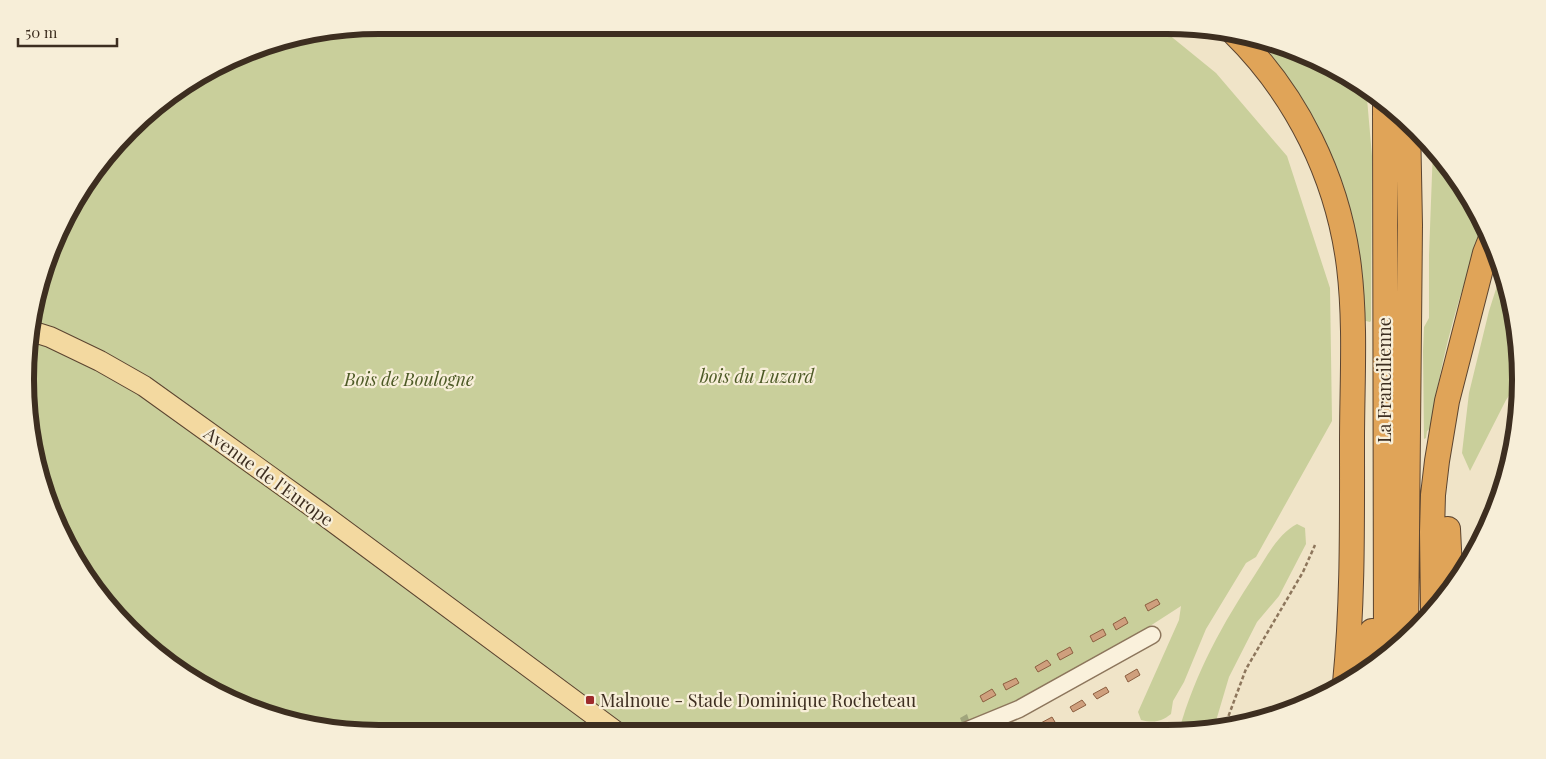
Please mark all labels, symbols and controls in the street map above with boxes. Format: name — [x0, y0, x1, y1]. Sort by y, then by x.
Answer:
scale bar — [18, 15, 116, 47]
text: 50 m — [25, 22, 58, 42]
street label: La Francilienne — [1372, 317, 1396, 443]
park label: bois du Luzard — [699, 364, 815, 388]
park label: Bois de Boulogne — [343, 367, 474, 391]
street label: Avenue de l'Europe — [199, 420, 339, 531]
place label: Malnoue - Stade Dominique Rocheteau — [600, 688, 917, 712]
marker: Malnoue - Stade Dominique Rocheteau — [584, 694, 596, 706]

